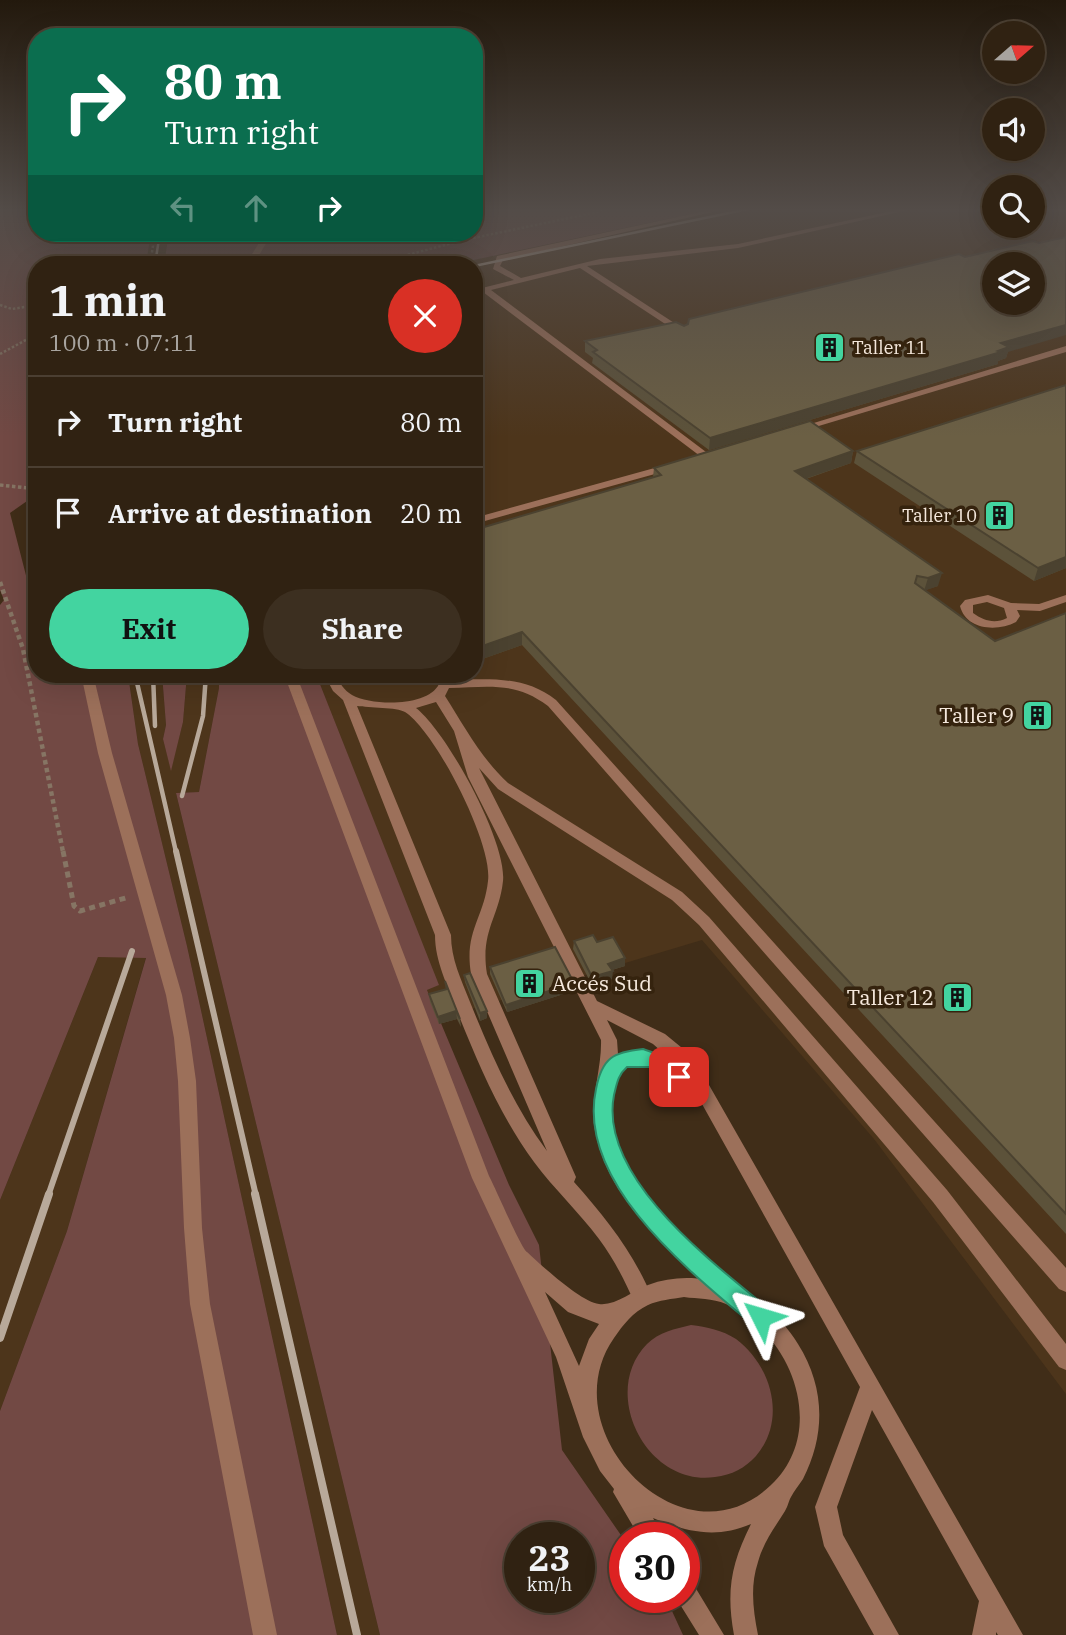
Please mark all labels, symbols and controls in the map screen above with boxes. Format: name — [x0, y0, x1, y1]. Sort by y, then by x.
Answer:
north arrow — [982, 21, 1045, 84]
map controls — [982, 21, 1045, 315]
text: 80 m — [164, 49, 282, 112]
icon: right — [49, 56, 140, 147]
button: sound — [982, 98, 1045, 161]
text: Turn right — [164, 111, 319, 153]
button: search — [982, 175, 1045, 238]
icon: left — [164, 189, 202, 227]
icon: ahead — [237, 189, 275, 227]
icon: right — [310, 189, 348, 227]
button: layers — [982, 252, 1045, 315]
text: 1 min — [49, 273, 167, 328]
button: close — [388, 279, 462, 353]
text: 100 m · 07:11 — [49, 327, 198, 357]
building icon: Taller 11 — [812, 331, 846, 365]
place label: Taller 11 — [852, 336, 927, 359]
icon: right — [49, 403, 87, 441]
text: Turn right — [108, 405, 242, 439]
text: 80 m — [400, 405, 462, 439]
icon: arrive — [49, 494, 87, 532]
text: Arrive at destination — [108, 496, 372, 530]
text: 20 m — [400, 496, 462, 530]
building icon: Taller 10 — [983, 499, 1017, 533]
place label: Taller 10 — [902, 504, 977, 527]
button: Exit — [49, 589, 249, 669]
button: Share — [263, 589, 462, 669]
building icon: Taller 9 — [1020, 699, 1054, 733]
place label: Taller 9 — [939, 701, 1014, 729]
building icon: Accés Sud — [512, 967, 546, 1001]
place label: Accés Sud — [552, 969, 652, 997]
building icon: Taller 12 — [940, 981, 974, 1015]
place label: Taller 12 — [846, 983, 934, 1011]
pin — [649, 1047, 709, 1107]
icon: arrive — [660, 1058, 698, 1096]
position arrow — [724, 1280, 798, 1354]
speed limit sign: 30 — [609, 1522, 700, 1613]
text: 23 — [528, 1535, 571, 1581]
text: km/h — [527, 1573, 572, 1596]

